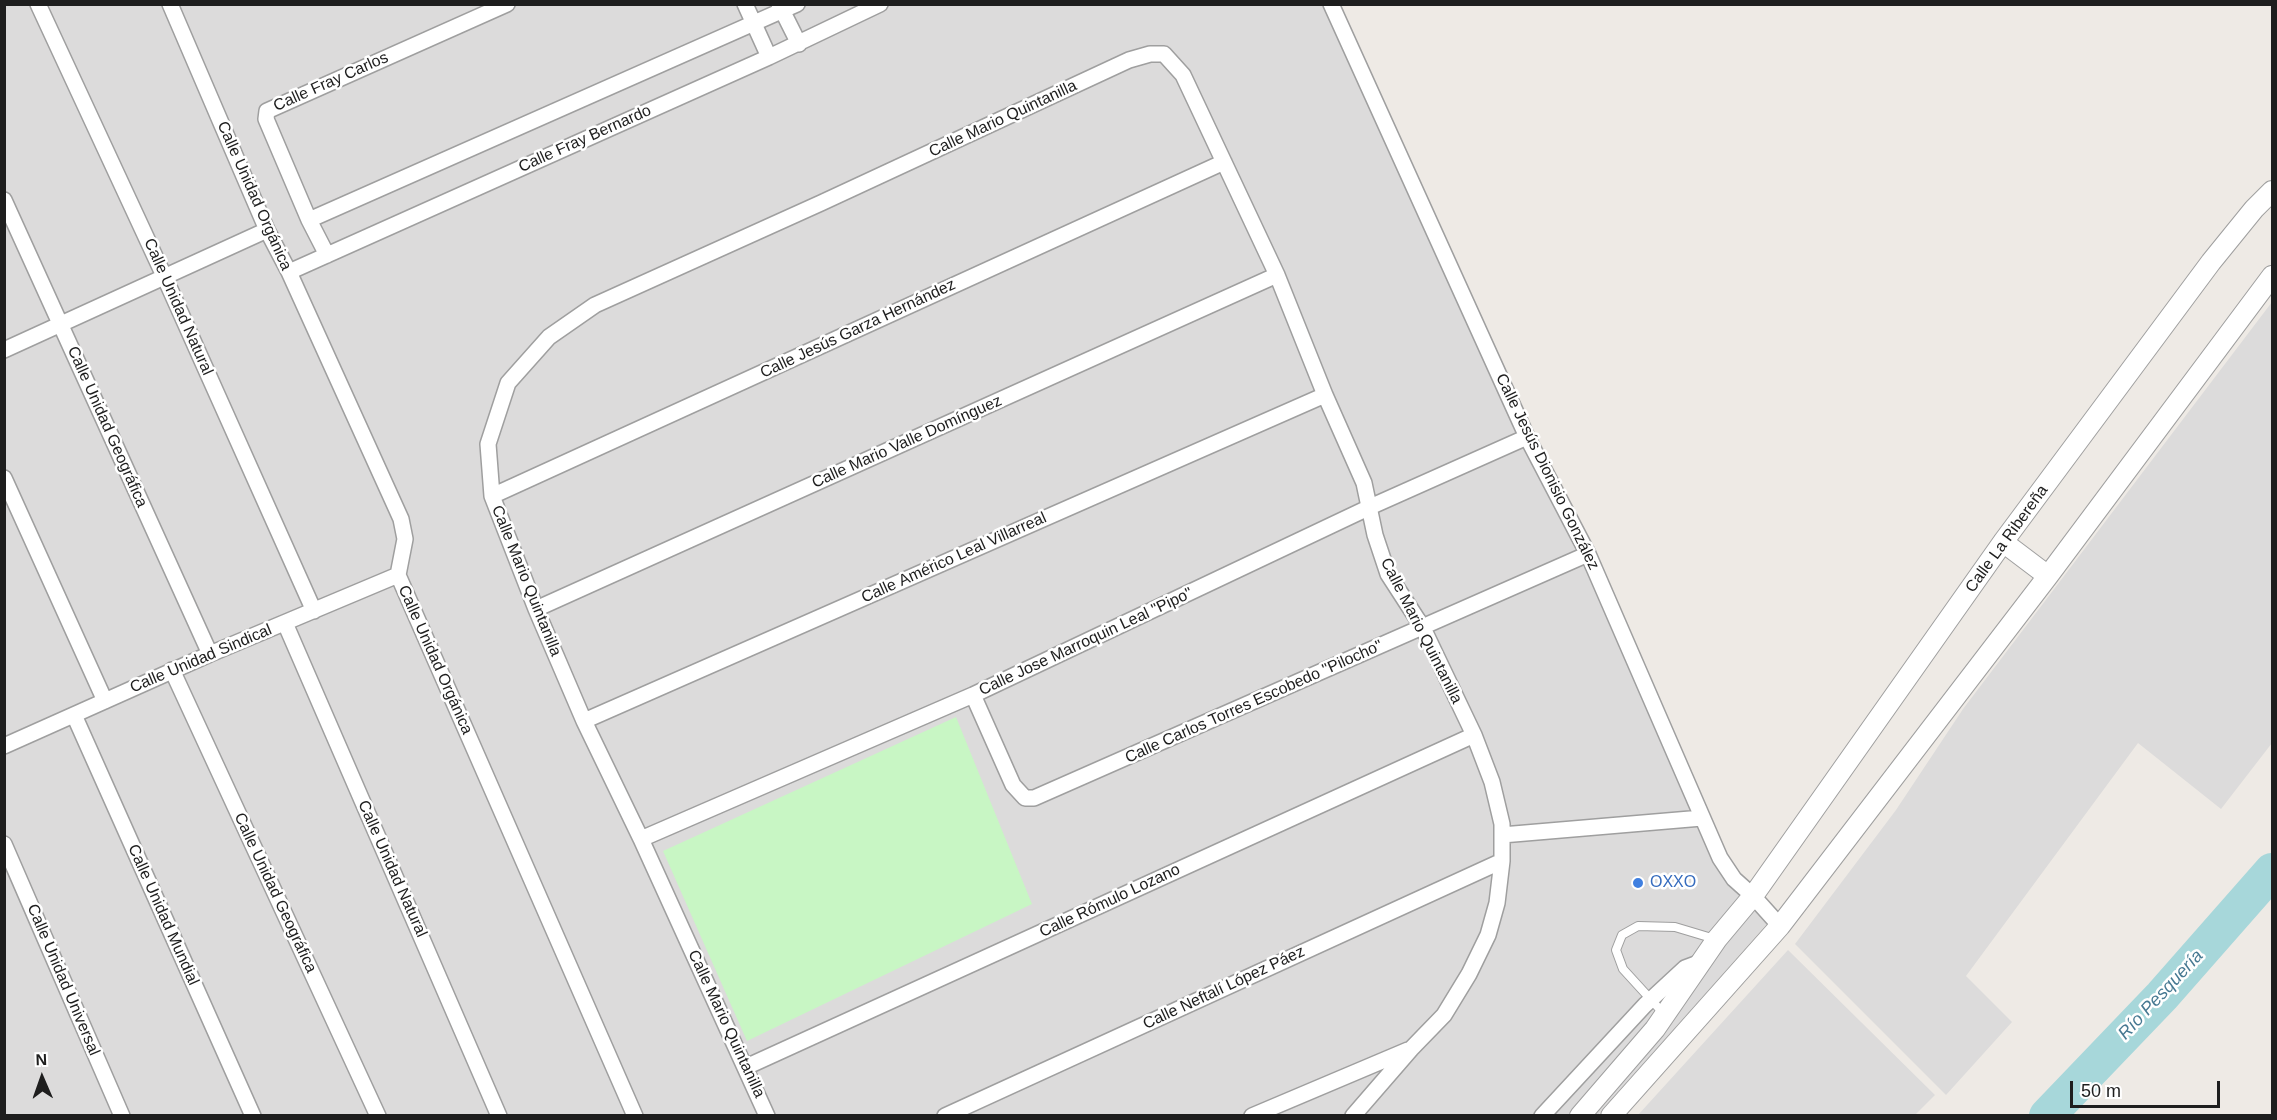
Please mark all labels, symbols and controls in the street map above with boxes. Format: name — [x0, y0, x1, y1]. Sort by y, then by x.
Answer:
street label: Calle Fray Carlos — [271, 48, 391, 116]
street label: Calle Mario Quintanilla — [926, 76, 1080, 162]
street label: Calle Fray Bernardo — [516, 101, 654, 177]
street label: Calle Unidad Orgánica — [212, 119, 296, 273]
street label: Calle Unidad Natural — [139, 236, 217, 378]
street label: Calle Jesús Garza Hernández — [757, 275, 959, 383]
street label: Calle Unidad Geográfica — [63, 343, 151, 511]
street label: Calle Jesús Dionisio González — [1491, 371, 1603, 573]
street label: Calle Mario Valle Domínguez — [809, 391, 1005, 493]
street label: Calle La Ribereña — [1962, 482, 2052, 596]
street label: Calle Mario Quintanilla — [487, 503, 565, 659]
street label: Calle Américo Leal Villarreal — [858, 508, 1050, 608]
street label: Calle Mario Quintanilla — [1376, 555, 1466, 707]
street label: Calle Unidad Orgánica — [393, 583, 477, 737]
street label: Calle Jose Marroquin Leal "Pipo" — [976, 584, 1196, 700]
street label: Calle Unidad Sindical — [127, 620, 275, 698]
street label: Calle Carlos Torres Escobedo "Pilocho" — [1122, 636, 1386, 768]
street label: Calle Unidad Natural — [353, 798, 431, 940]
street label: Calle Unidad Geográfica — [229, 810, 321, 976]
street label: Calle Unidad Mundial — [123, 842, 203, 988]
street label: Calle Rómulo Lozano — [1037, 860, 1183, 942]
place label: OXXO — [1650, 873, 1696, 893]
marker: OXXO — [1631, 876, 1645, 890]
street label: Calle Unidad Universal — [22, 901, 104, 1059]
street label: Calle Neftalí López Páez — [1140, 942, 1308, 1034]
water label: Río Pesquería — [2114, 946, 2208, 1044]
street label: Calle Mario Quintanilla — [683, 947, 769, 1101]
north arrow — [12, 1048, 72, 1108]
text: N — [35, 1051, 47, 1068]
scale bar — [2073, 1069, 2223, 1107]
text: 50 m — [2081, 1081, 2121, 1101]

